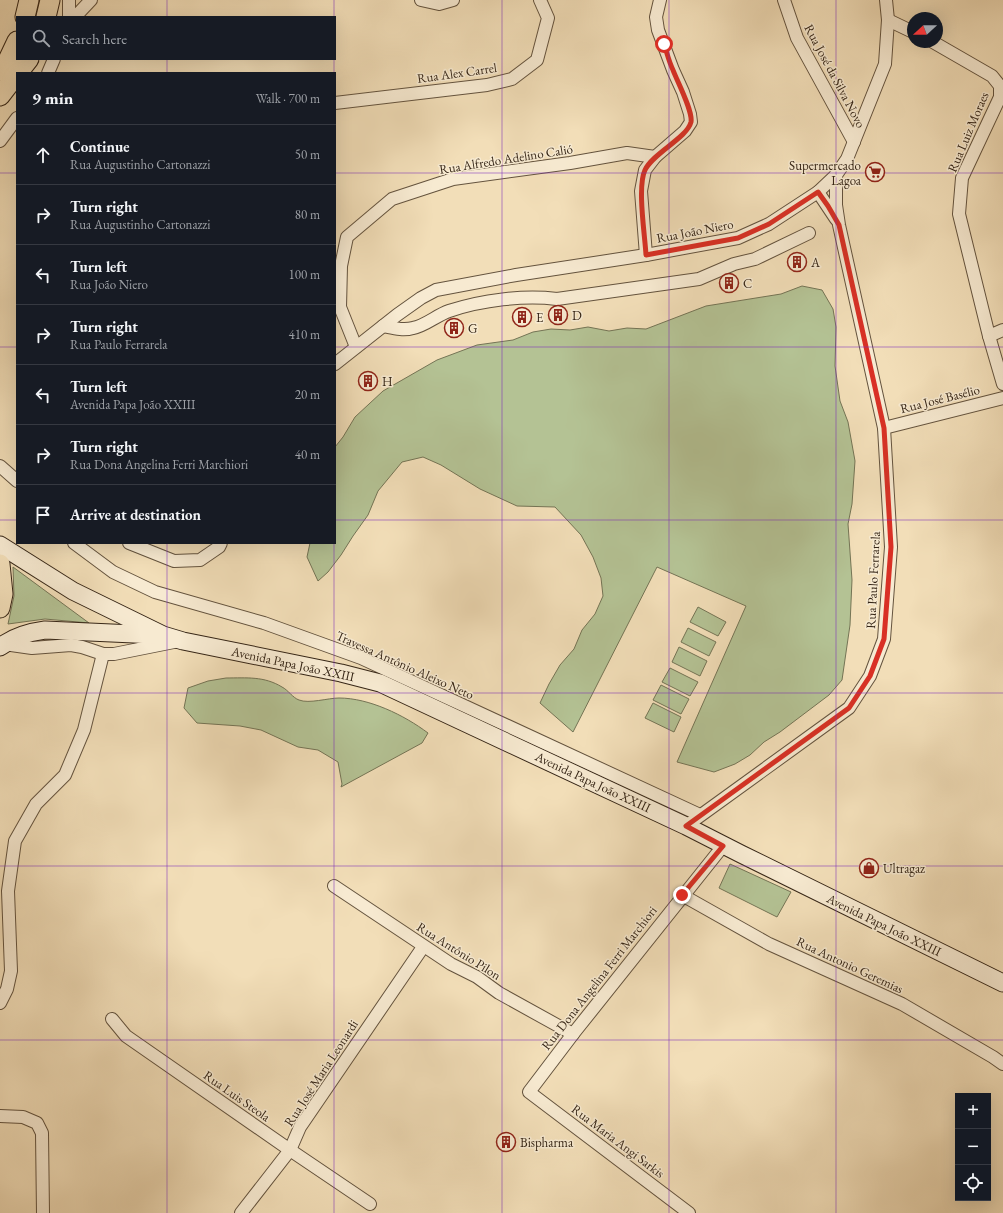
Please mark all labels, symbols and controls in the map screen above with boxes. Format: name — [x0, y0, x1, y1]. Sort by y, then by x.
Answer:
north arrow — [907, 12, 943, 48]
search box — [16, 16, 336, 60]
street label: Rua José da Silva Novo — [801, 21, 869, 131]
icon: search — [30, 27, 52, 49]
text: Search here — [62, 29, 127, 48]
route start — [655, 35, 673, 53]
street label: Rua Alex Carrel — [416, 59, 498, 87]
text: 9 min — [32, 87, 73, 109]
street label: Rua Luiz Moraes — [943, 89, 993, 175]
text: Walk · 700 m — [256, 90, 320, 107]
text: Continue — [70, 137, 130, 156]
street label: Rua Alfredo Adelino Calió — [438, 140, 574, 178]
icon: ahead — [32, 144, 54, 166]
text: 50 m — [295, 146, 320, 163]
text: Rua Augustinho Cartonazzi — [70, 156, 210, 173]
place label: Supermercado Lagoa — [789, 157, 862, 189]
supermarket icon: Supermercado Lagoa — [864, 161, 886, 183]
text: Turn right — [70, 197, 138, 216]
icon: right — [32, 204, 54, 226]
text: 80 m — [295, 206, 320, 223]
street label: Rua João Niero — [655, 215, 735, 247]
text: Rua Augustinho Cartonazzi — [70, 216, 210, 233]
building icon: A — [786, 251, 808, 273]
place label: A — [810, 254, 821, 271]
text: Turn left — [70, 257, 127, 276]
icon: left — [32, 264, 54, 286]
text: 100 m — [289, 266, 320, 283]
building icon: C — [718, 272, 740, 294]
place label: C — [743, 275, 752, 292]
text: Rua João Niero — [70, 276, 148, 293]
building icon: D — [547, 304, 569, 326]
building icon: E — [511, 306, 533, 328]
place label: D — [572, 307, 582, 324]
place label: E — [536, 309, 543, 326]
text: Turn right — [70, 317, 138, 336]
building icon: G — [443, 317, 465, 339]
place label: G — [468, 320, 478, 337]
icon: right — [32, 324, 54, 346]
text: 410 m — [289, 326, 320, 343]
text: Rua Paulo Ferrarela — [70, 336, 168, 353]
building icon: H — [357, 370, 379, 392]
place label: H — [382, 373, 393, 390]
text: Turn left — [70, 377, 127, 396]
street label: Rua José Basélio — [898, 381, 982, 417]
icon: left — [32, 384, 54, 406]
text: 20 m — [295, 386, 320, 403]
text: Avenida Papa João XXIII — [70, 396, 195, 413]
text: Turn right — [70, 437, 138, 456]
icon: right — [32, 444, 54, 466]
text: 40 m — [295, 446, 320, 463]
text: Rua Dona Angelina Ferri Marchiori — [70, 456, 248, 473]
icon: arrive — [32, 504, 54, 526]
text: Arrive at destination — [70, 505, 201, 524]
street label: Rua Paulo Ferrarela — [862, 530, 884, 629]
street label: Travessa Antônio Aleixo Neto — [333, 627, 477, 703]
street label: Avenida Papa João XXIII — [229, 642, 357, 685]
street label: Avenida Papa João XXIII — [532, 747, 654, 816]
shop icon: Ultragaz — [858, 857, 880, 879]
place label: Ultragaz — [883, 860, 925, 877]
route end — [673, 886, 691, 904]
street label: Avenida Papa João XXIII — [823, 889, 945, 960]
street label: Rua Dona Angelina Ferri Marchiori — [537, 903, 661, 1053]
street label: Rua Antônio Pilon — [414, 918, 504, 984]
street label: Rua Antonio Geremias — [794, 933, 906, 997]
street label: Rua José Maria Leonardi — [280, 1016, 362, 1130]
street label: Rua Luis Steola — [200, 1067, 274, 1126]
map controls — [955, 1093, 991, 1201]
button: + — [955, 1093, 991, 1129]
street label: Rua Maria Angi Sarkis — [568, 1100, 668, 1182]
button: − — [955, 1129, 991, 1165]
building icon: Bispharma — [495, 1131, 517, 1153]
place label: Bispharma — [520, 1134, 574, 1151]
button: locate — [955, 1165, 991, 1201]

